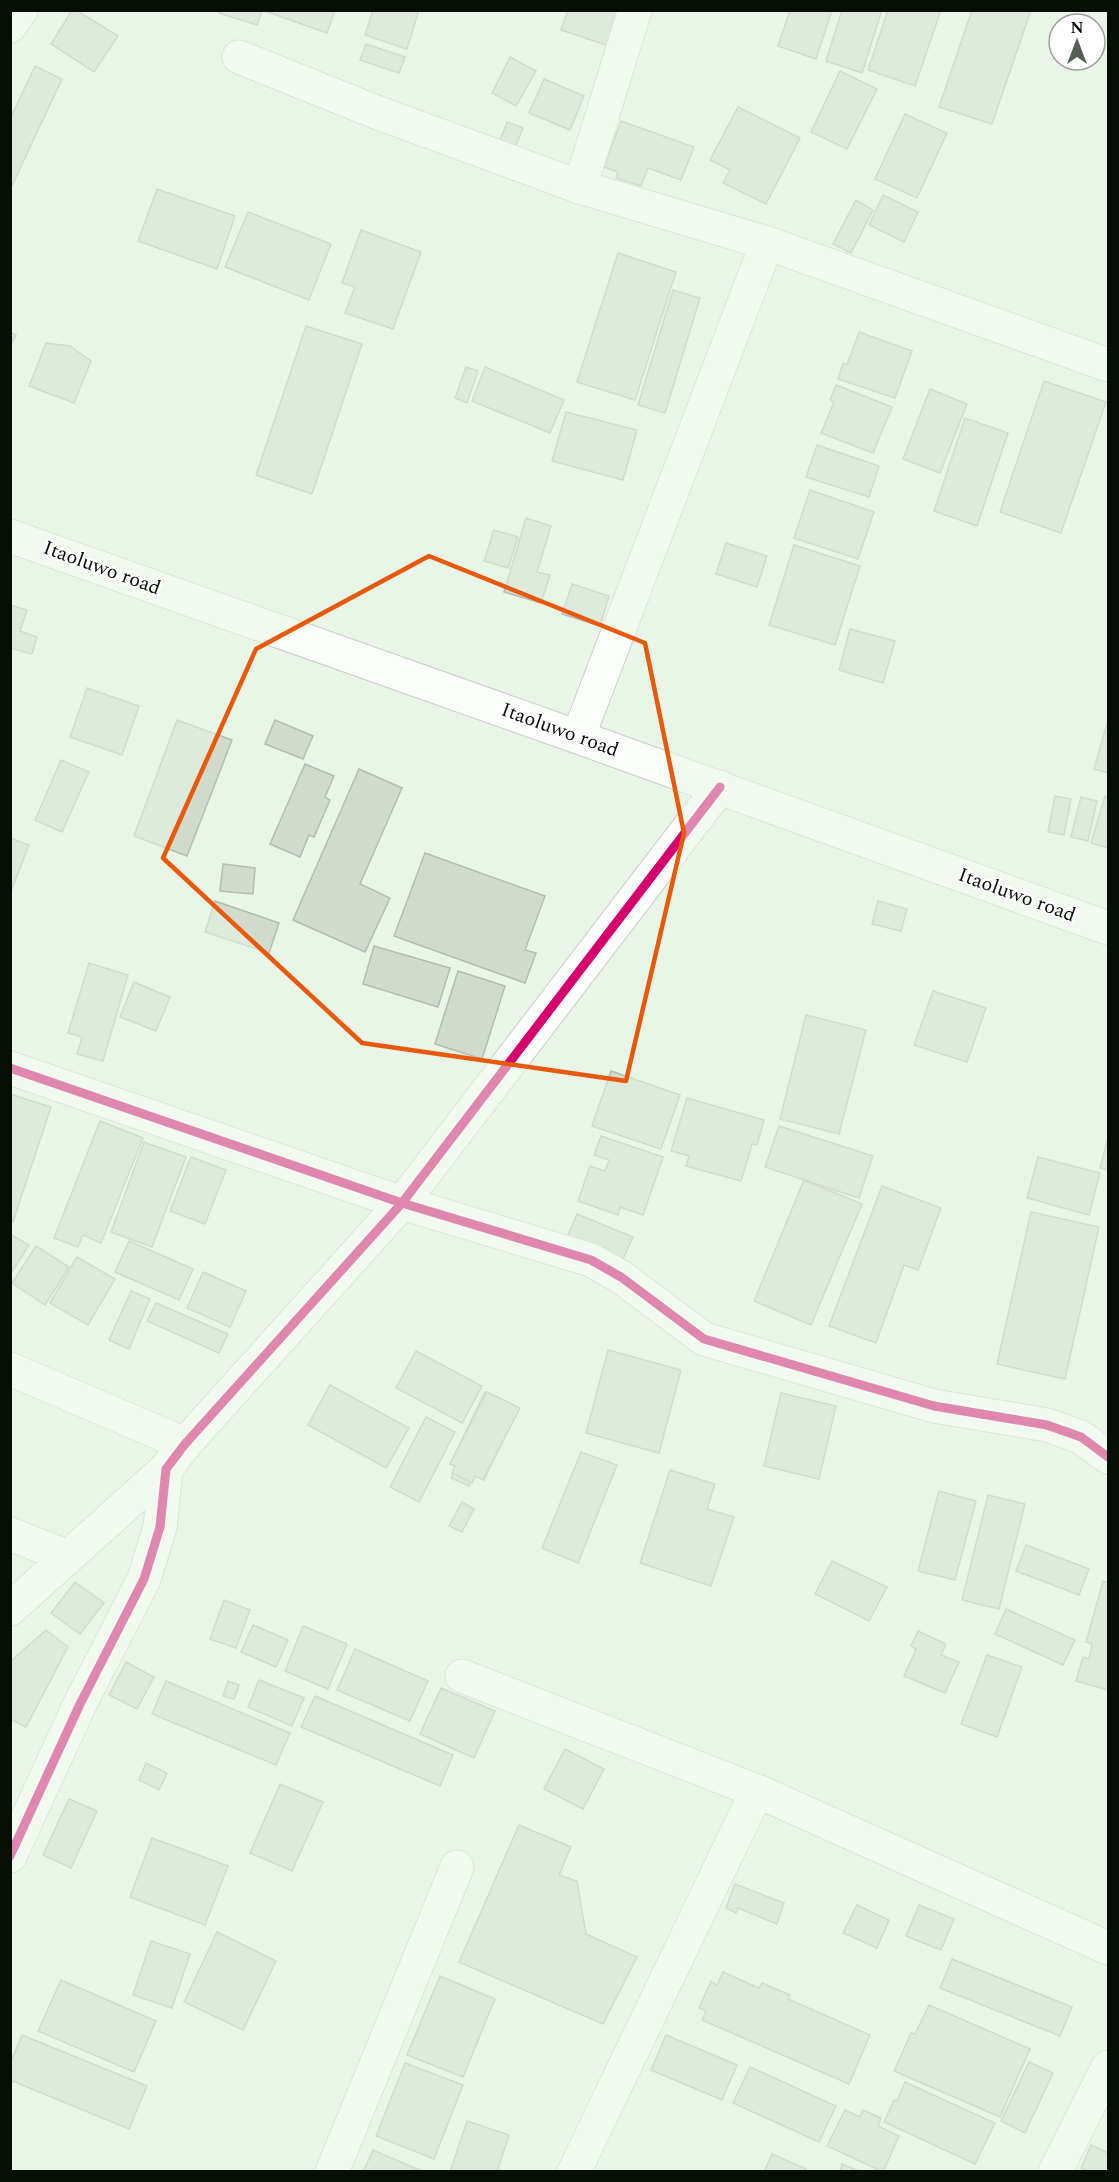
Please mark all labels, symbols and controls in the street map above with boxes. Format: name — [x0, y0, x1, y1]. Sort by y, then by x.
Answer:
north arrow — [1047, 12, 1107, 72]
text: N — [1070, 16, 1084, 40]
street label: Itaoluwo road — [39, 533, 165, 603]
street label: Itaoluwo road — [497, 695, 623, 765]
street label: Itaoluwo road — [954, 860, 1080, 930]

